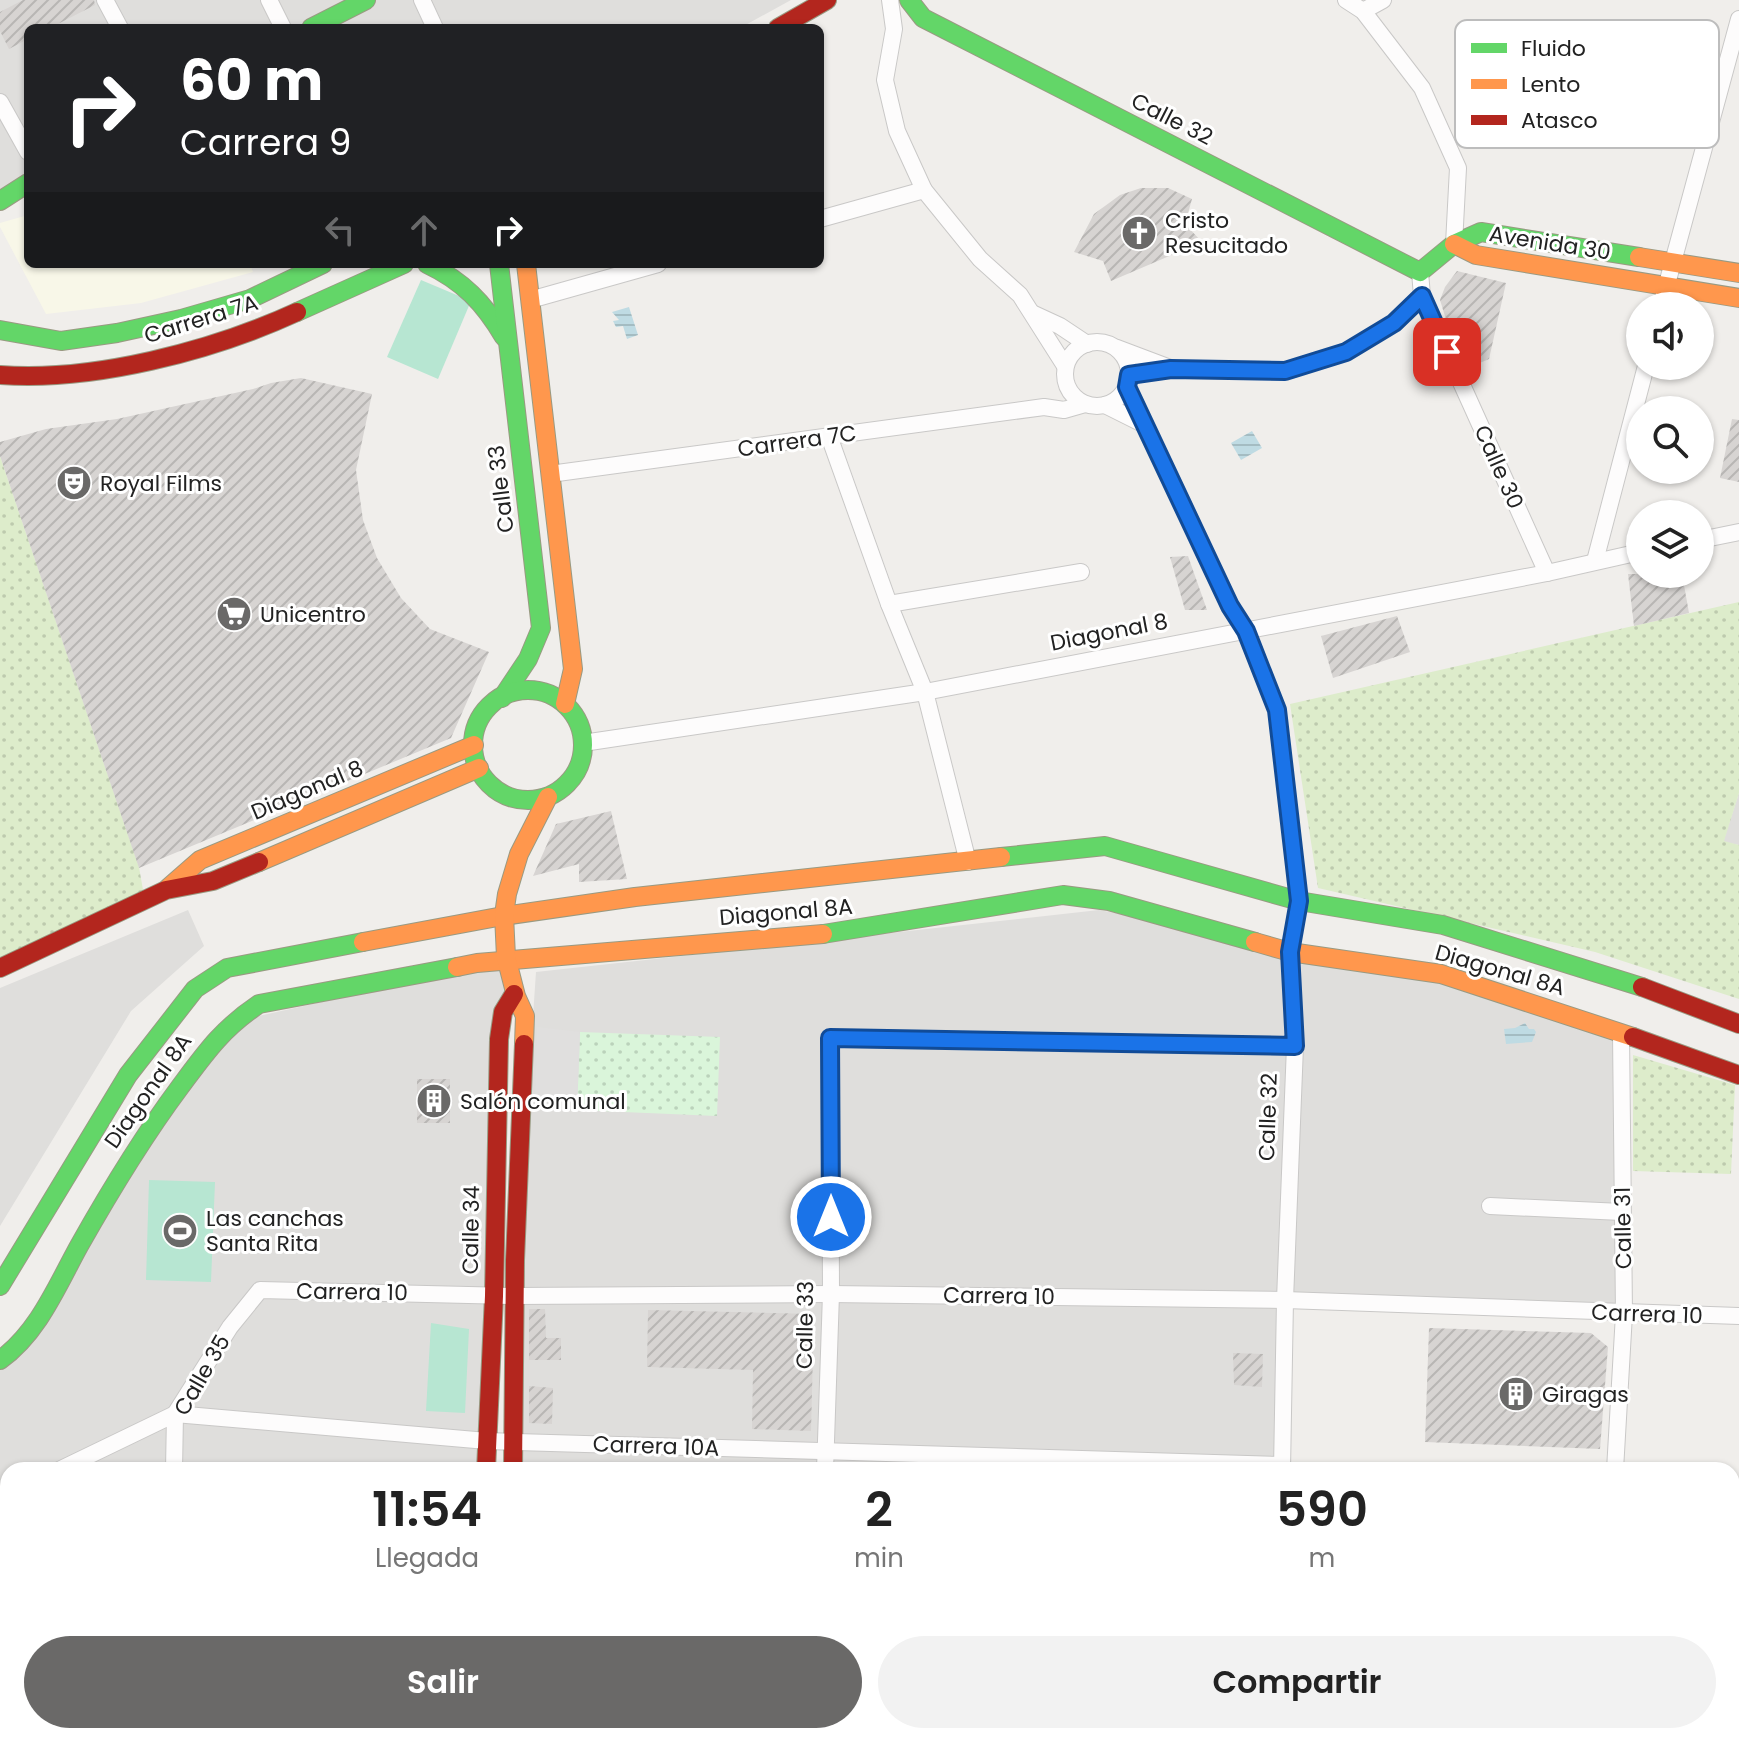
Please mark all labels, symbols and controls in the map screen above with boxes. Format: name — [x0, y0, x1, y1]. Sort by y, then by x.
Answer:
legend — [1455, 20, 1719, 148]
text: Fluido — [1521, 33, 1586, 64]
text: 60 m — [180, 41, 323, 120]
icon: right — [48, 56, 152, 160]
text: Lento — [1521, 69, 1580, 100]
street label: Calle 32 — [1126, 85, 1218, 153]
text: Atasco — [1521, 105, 1598, 136]
text: Carrera 9 — [180, 117, 351, 168]
place label: Cristo Resucitado — [1165, 205, 1288, 261]
icon: left — [318, 208, 362, 252]
icon: ahead — [402, 208, 446, 252]
icon: right — [486, 208, 530, 252]
church icon: Cristo Resucitado — [1120, 214, 1158, 252]
street label: Avenida 30 — [1487, 218, 1613, 268]
street label: Carrera 7A — [140, 287, 262, 351]
map controls — [1626, 292, 1714, 588]
button: sound — [1626, 292, 1714, 380]
pin — [1413, 318, 1481, 386]
icon: arrive — [1425, 330, 1469, 374]
button: search — [1626, 396, 1714, 484]
street label: Carrera 7C — [735, 417, 859, 465]
street label: Calle 30 — [1467, 420, 1531, 514]
street label: Calle 33 — [480, 443, 522, 535]
theatre icon: Royal Films — [55, 464, 93, 502]
place label: Royal Films — [100, 468, 222, 499]
button: layers — [1626, 500, 1714, 588]
supermarket icon: Unicentro — [215, 595, 253, 633]
place label: Unicentro — [260, 599, 366, 630]
street label: Diagonal 8 — [1048, 605, 1170, 659]
street label: Diagonal 8 — [246, 752, 368, 828]
street label: Diagonal 8A — [718, 891, 854, 933]
street label: Diagonal 8A — [1431, 937, 1569, 1003]
street label: Diagonal 8A — [97, 1027, 199, 1155]
street label: Calle 32 — [1251, 1073, 1285, 1161]
building icon: Salón comunal — [415, 1082, 453, 1120]
place label: Salón comunal — [460, 1086, 626, 1117]
position arrow — [789, 1175, 873, 1259]
street label: Calle 34 — [455, 1185, 487, 1275]
street label: Calle 31 — [1607, 1187, 1639, 1269]
place label: Las canchas Santa Rita — [206, 1203, 344, 1259]
sports icon: Las canchas Santa Rita — [161, 1212, 199, 1250]
street label: Carrera 10 — [296, 1276, 408, 1308]
street label: Carrera 10 — [943, 1280, 1055, 1312]
street label: Calle 33 — [789, 1281, 821, 1369]
street label: Carrera 10 — [1591, 1297, 1703, 1331]
street label: Calle 35 — [166, 1329, 238, 1421]
building icon: Giragas — [1497, 1375, 1535, 1413]
place label: Giragas — [1542, 1379, 1629, 1410]
street label: Carrera 10A — [592, 1428, 720, 1464]
text: 11:54 — [372, 1476, 482, 1543]
text: 2 — [865, 1476, 893, 1543]
text: 590 — [1276, 1476, 1368, 1543]
text: Llegada — [375, 1540, 479, 1576]
text: min — [854, 1540, 904, 1576]
text: m — [1309, 1540, 1335, 1576]
button: Salir — [24, 1636, 862, 1728]
button: Compartir — [878, 1636, 1716, 1728]

